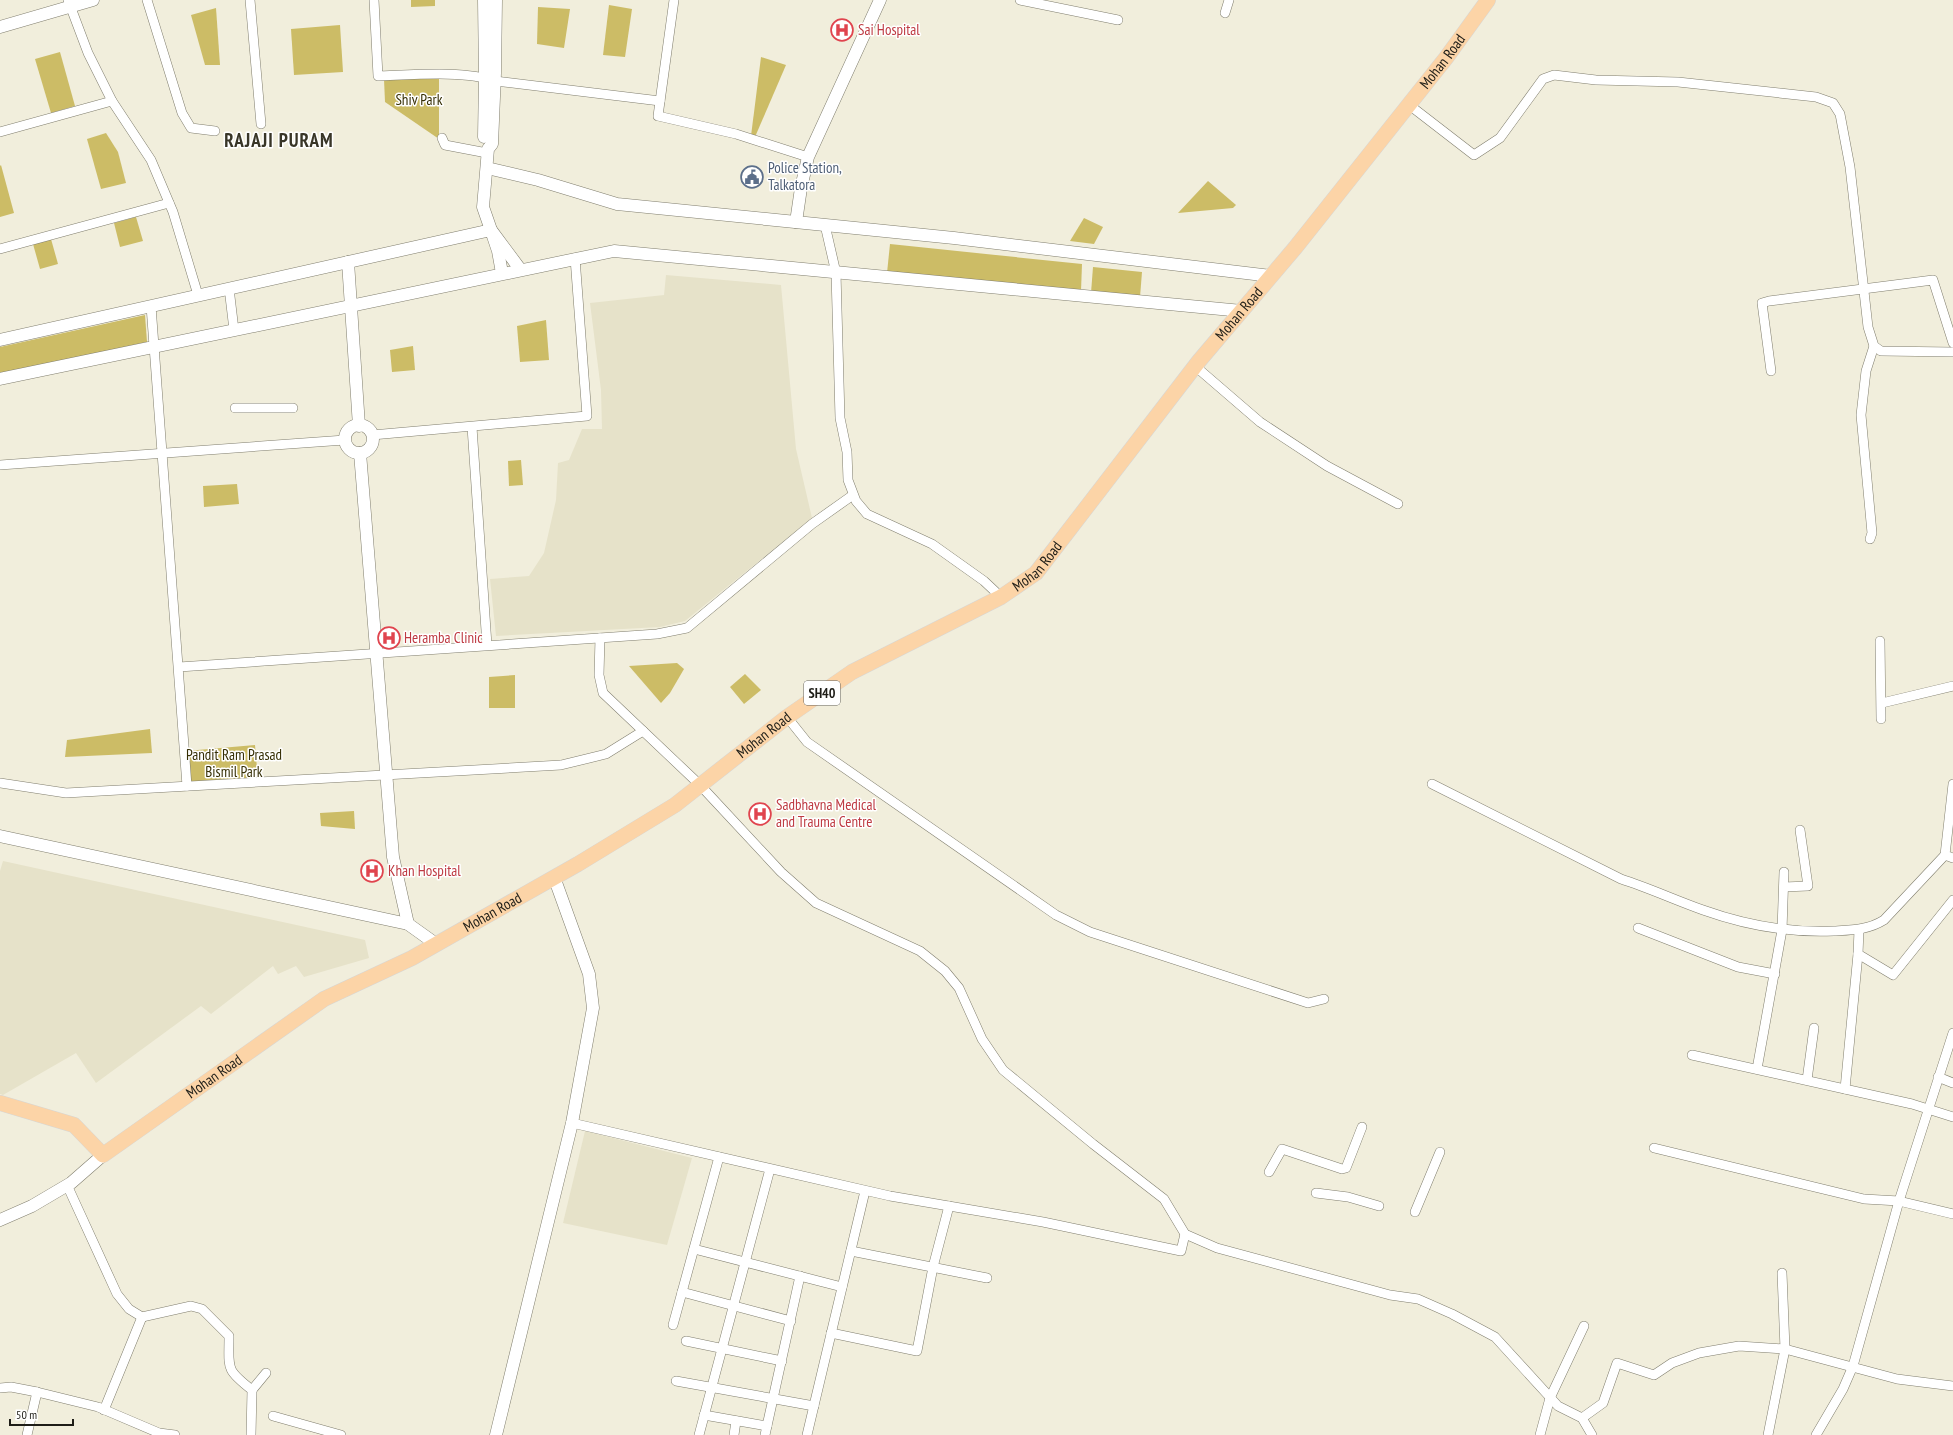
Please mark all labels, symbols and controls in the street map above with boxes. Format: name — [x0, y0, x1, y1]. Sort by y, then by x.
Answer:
hospital icon: Sai Hospital — [829, 17, 855, 43]
place label: Sai Hospital — [858, 20, 920, 39]
street label: Mohan Road — [1415, 30, 1469, 93]
park label: Shiv Park — [395, 90, 443, 109]
district label: RAJAJI PURAM — [224, 128, 334, 152]
place label: Police Station, Talkatora — [768, 158, 842, 194]
public building icon: Police Station, Talkatora — [739, 164, 765, 190]
street label: Mohan Road — [1211, 283, 1267, 344]
street label: Mohan Road — [1008, 537, 1066, 595]
hospital icon: Heramba Clinic — [376, 625, 402, 651]
place label: Heramba Clinic — [404, 628, 483, 647]
road number: SH40 — [804, 681, 840, 705]
street label: Mohan Road — [733, 707, 795, 762]
park label: Pandit Ram Prasad Bismil Park — [186, 745, 282, 781]
place label: Sadbhavna Medical and Trauma Centre — [776, 795, 876, 831]
hospital icon: Sadbhavna Medical and Trauma Centre — [747, 801, 773, 827]
hospital icon: Khan Hospital — [359, 858, 385, 884]
place label: Khan Hospital — [388, 861, 461, 880]
street label: Mohan Road — [460, 888, 525, 936]
street label: Mohan Road — [182, 1050, 246, 1102]
scale bar — [10, 1401, 73, 1427]
text: 50 m — [16, 1407, 37, 1422]

